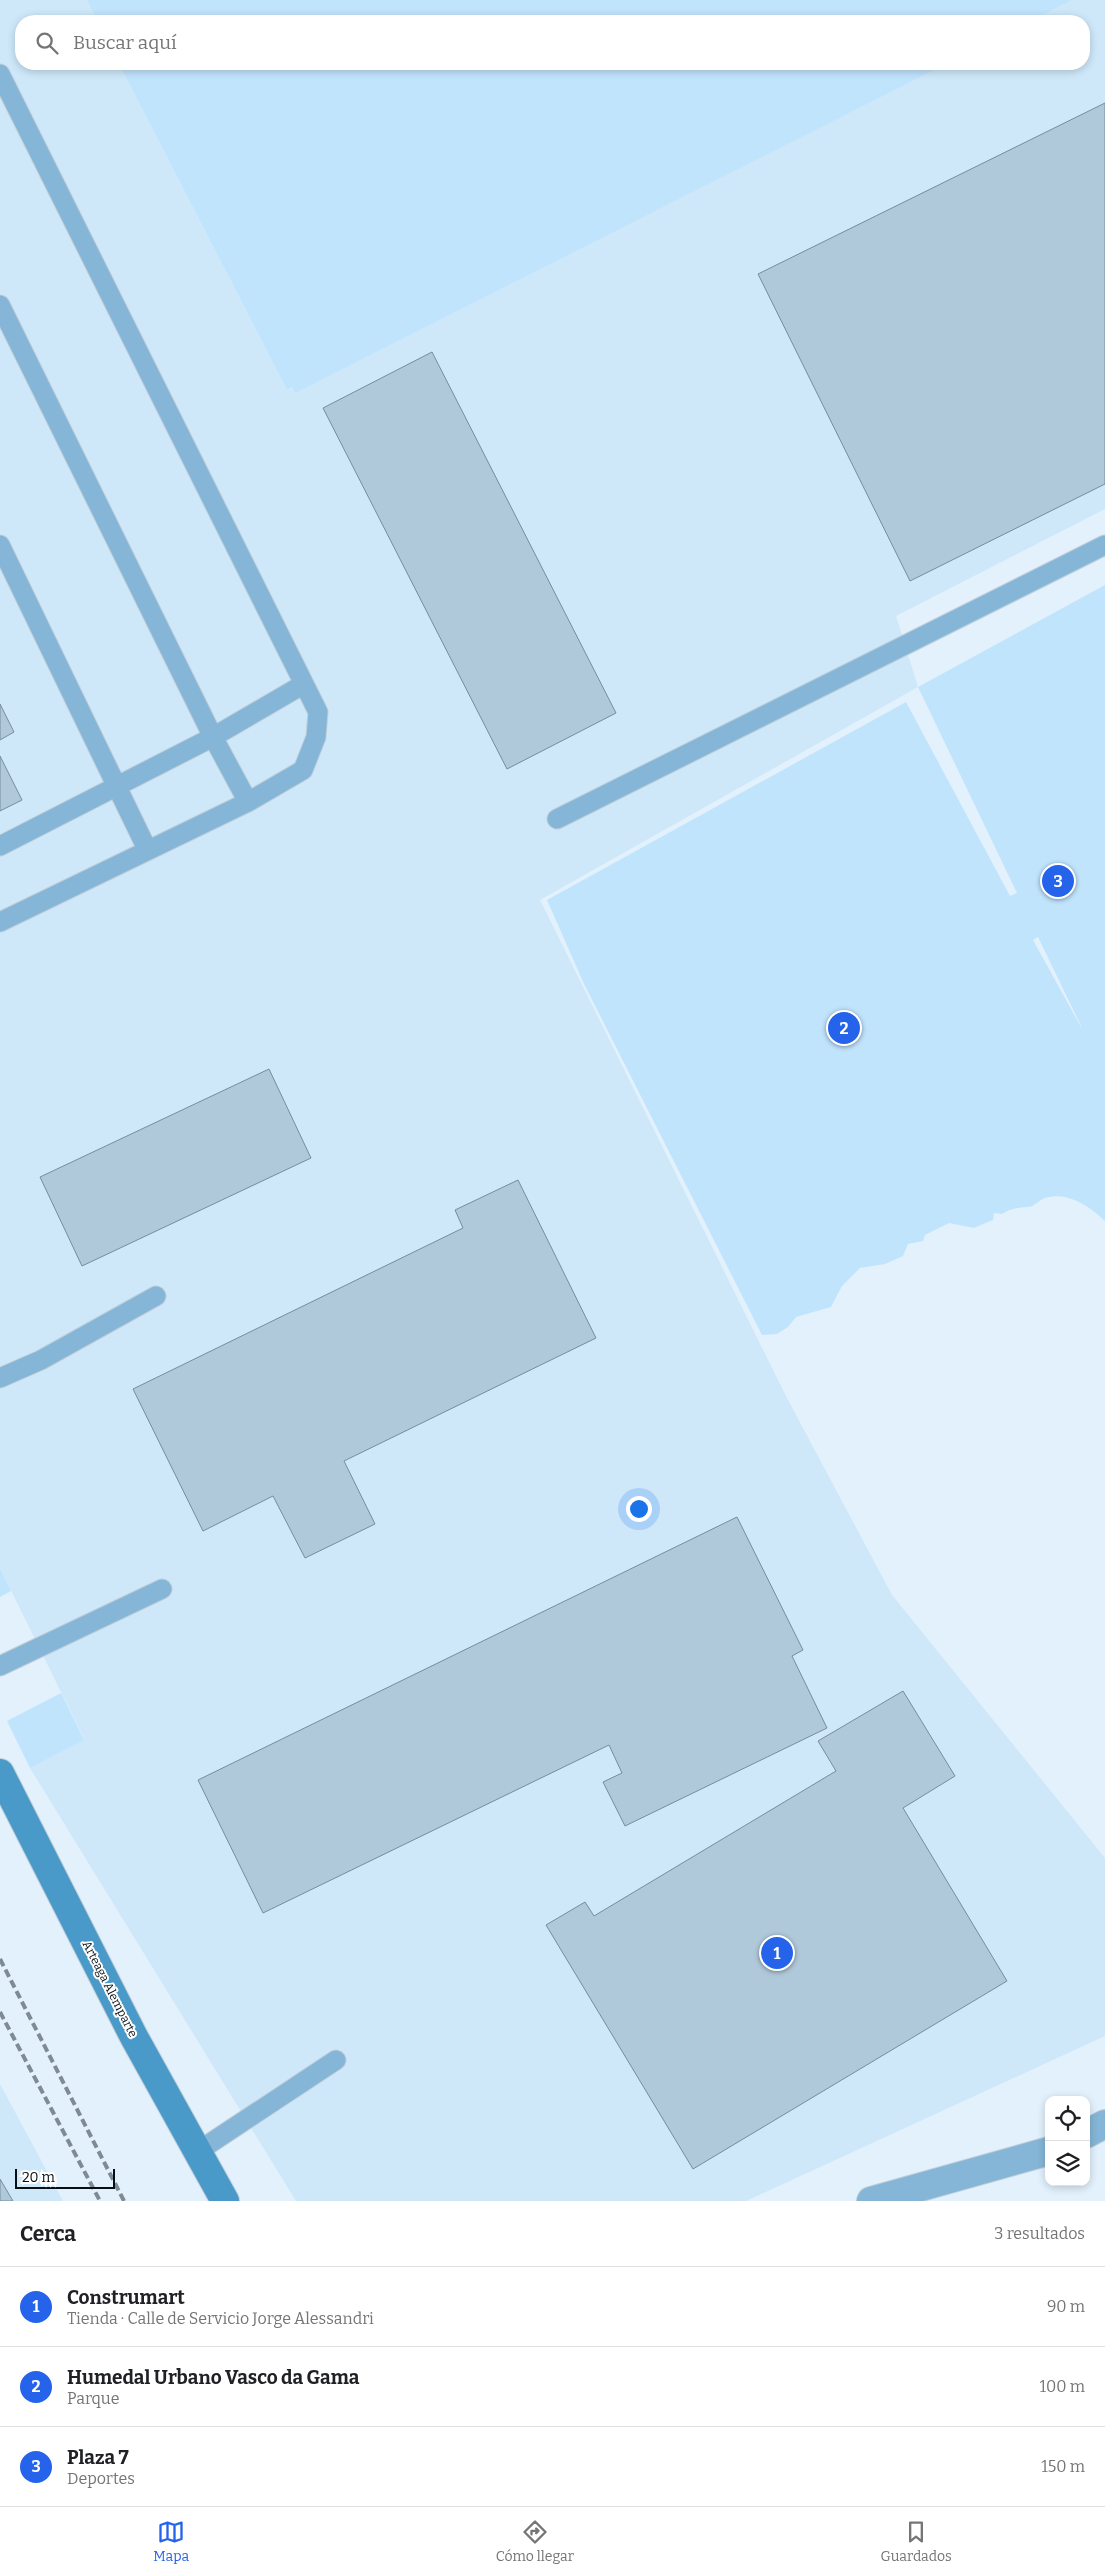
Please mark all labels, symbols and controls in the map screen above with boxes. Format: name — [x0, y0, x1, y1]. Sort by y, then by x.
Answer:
search box — [15, 15, 1090, 70]
icon: search — [33, 29, 61, 57]
text: Buscar aquí — [73, 31, 177, 54]
pin: 3 — [1042, 862, 1074, 900]
pin: 2 — [828, 1009, 860, 1047]
your location — [626, 1496, 652, 1522]
pin: 1 — [761, 1934, 793, 1972]
street label: Arteaga Alemparte — [80, 1939, 140, 2039]
map controls — [1045, 2096, 1090, 2186]
button: locate — [1045, 2096, 1090, 2141]
button: layers — [1045, 2141, 1090, 2186]
scale bar — [15, 2166, 115, 2189]
text: 20 m — [22, 2169, 55, 2186]
text: Cerca — [20, 2221, 76, 2247]
text: 3 resultados — [994, 2224, 1085, 2243]
text: Construmart — [67, 2286, 185, 2309]
text: 1 — [33, 2297, 39, 2316]
text: 90 m — [1047, 2297, 1085, 2316]
text: Tienda · Calle de Servicio Jorge Alessandri — [67, 2309, 374, 2328]
text: Humedal Urbano Vasco da Gama — [67, 2366, 359, 2389]
text: 2 — [31, 2377, 41, 2396]
text: 100 m — [1040, 2377, 1085, 2396]
text: Parque — [67, 2389, 120, 2408]
text: Plaza 7 — [67, 2446, 129, 2469]
text: 3 — [31, 2457, 41, 2476]
text: 150 m — [1041, 2457, 1085, 2476]
text: Deportes — [67, 2469, 135, 2488]
tab: Mapa — [153, 2518, 189, 2565]
tab: Cómo llegar — [496, 2518, 574, 2565]
tab: Guardados — [881, 2518, 952, 2565]

